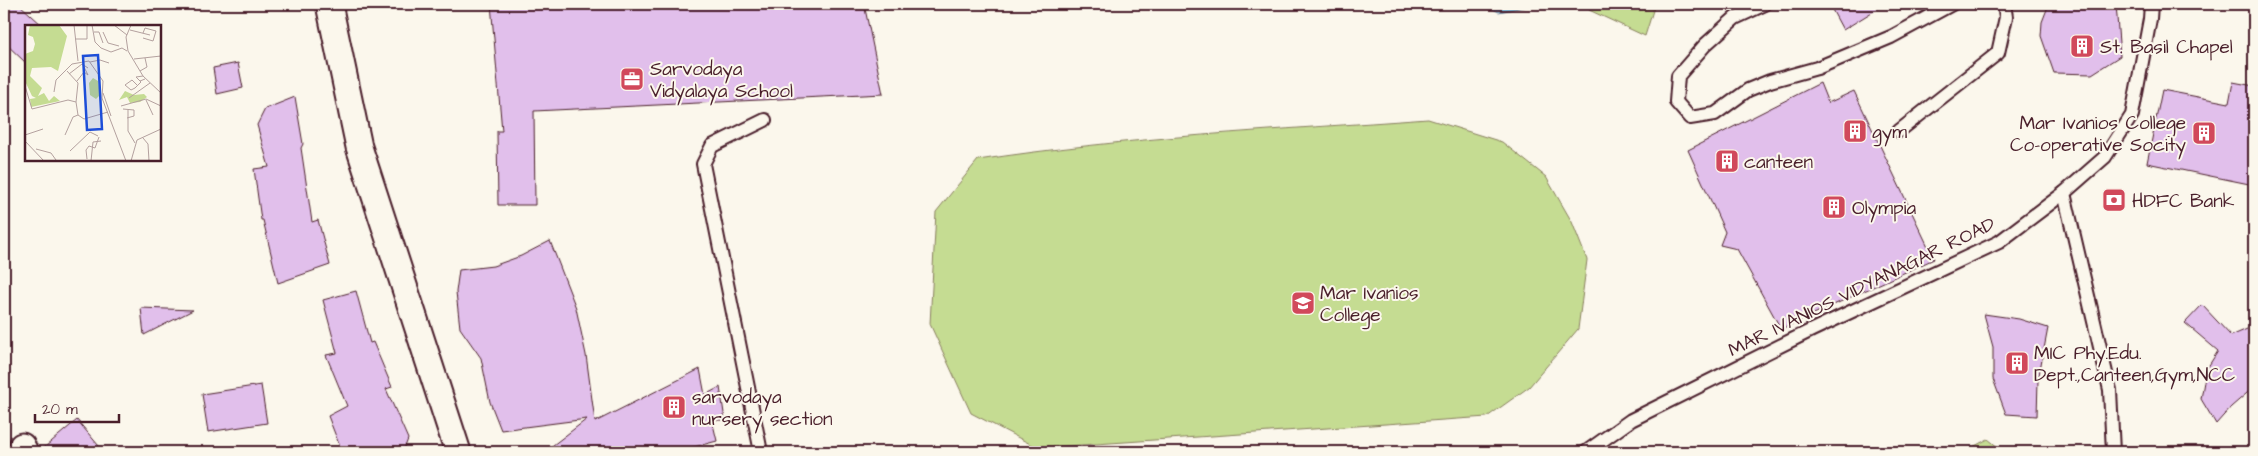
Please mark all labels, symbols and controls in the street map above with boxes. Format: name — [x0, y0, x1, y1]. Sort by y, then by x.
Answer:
inset map — [25, 25, 161, 161]
building icon: St. Basil Chapel — [2069, 33, 2095, 59]
place label: St. Basil Chapel — [2100, 34, 2233, 61]
place label: Sarvodaya Vidyalaya School — [650, 56, 793, 106]
office icon: Sarvodaya Vidyalaya School — [619, 66, 645, 92]
place label: Mar Ivanios College Co-operative Socity — [2010, 110, 2187, 160]
building icon: gym — [1842, 118, 1868, 144]
place label: gym — [1872, 119, 1907, 147]
building icon: Mar Ivanios College Co-operative Socity — [2191, 120, 2217, 146]
building icon: canteen — [1714, 148, 1740, 174]
place label: canteen — [1744, 149, 1813, 176]
bank icon: HDFC Bank — [2101, 187, 2127, 213]
place label: HDFC Bank — [2132, 188, 2235, 215]
building icon: Olympia — [1821, 194, 1847, 220]
place label: Olympia — [1852, 195, 1916, 223]
street label: MAR IVANIOS VIDYANAGAR ROAD — [1724, 211, 2000, 364]
place label: Mar Ivanios College — [1320, 280, 1418, 330]
school or university icon: Mar Ivanios College — [1290, 290, 1316, 316]
place label: MIC Phy.Edu. Dept.,Canteen,Gym,NCC — [2034, 340, 2236, 390]
building icon: MIC Phy.Edu. Dept.,Canteen,Gym,NCC — [2004, 350, 2030, 376]
place label: sarvodaya nursery section — [692, 384, 833, 434]
scale bar — [35, 391, 119, 423]
building icon: sarvodaya nursery section — [661, 394, 687, 420]
text: 20 m — [42, 399, 78, 420]

